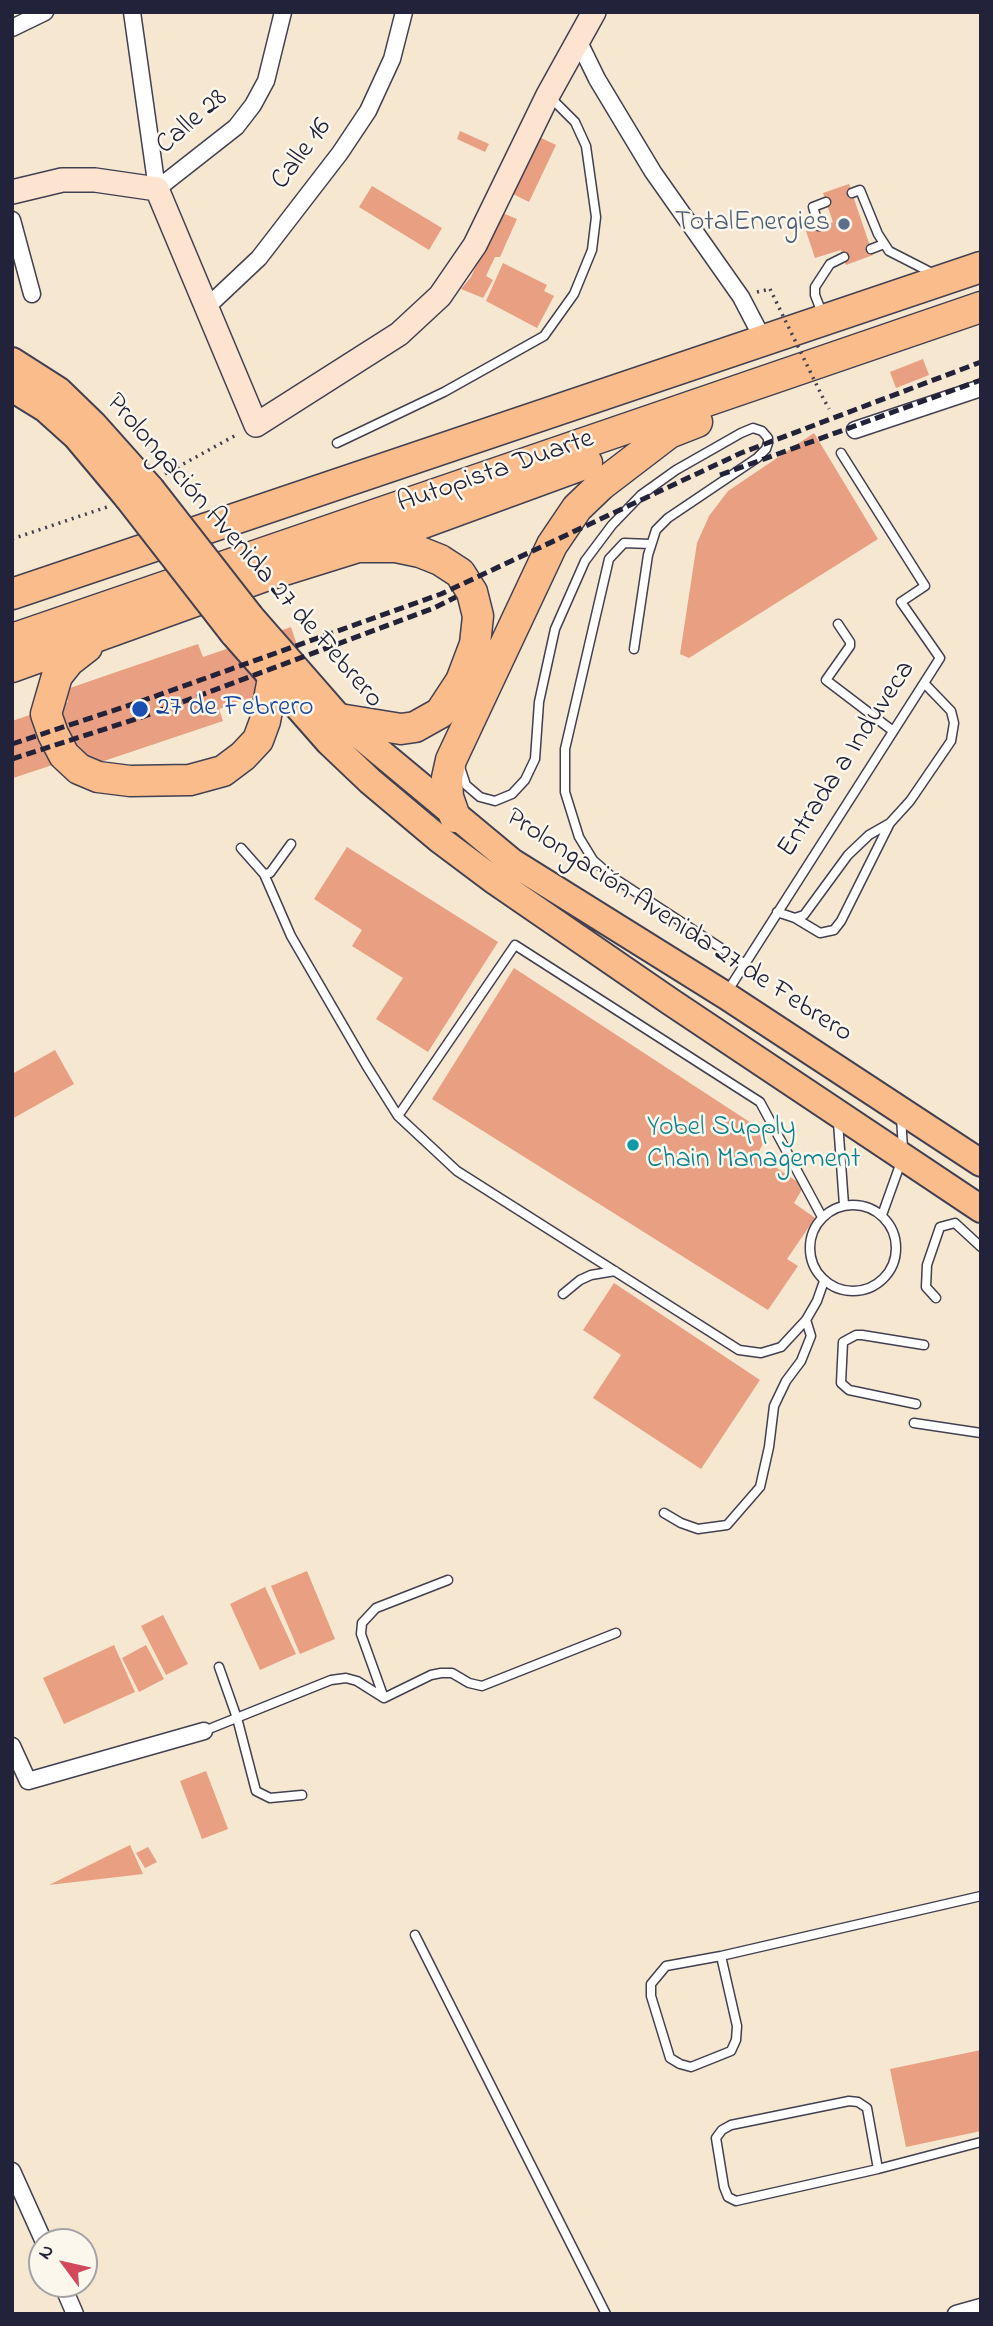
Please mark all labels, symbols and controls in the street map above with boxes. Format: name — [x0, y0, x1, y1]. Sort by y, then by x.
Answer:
street label: Calle 28 — [150, 83, 236, 163]
street label: Calle 16 — [265, 113, 341, 197]
place label: TotalEnergies — [675, 207, 830, 241]
marker: TotalEnergies — [836, 216, 852, 232]
street label: Prolongación Avenida 27 de Febrero — [97, 388, 389, 716]
street label: Autopista Duarte — [393, 424, 599, 522]
street label: Entrada a Induveca — [772, 655, 924, 865]
place label: 27 de Febrero — [156, 692, 314, 726]
marker: 27 de Febrero — [130, 699, 150, 719]
street label: Prolongación Avenida 27 de Febrero — [498, 802, 858, 1052]
place label: Yobel Supply Chain Management — [647, 1112, 860, 1178]
marker: Yobel Supply Chain Management — [625, 1137, 641, 1153]
north arrow — [28, 2228, 98, 2298]
text: N — [32, 2240, 61, 2265]

